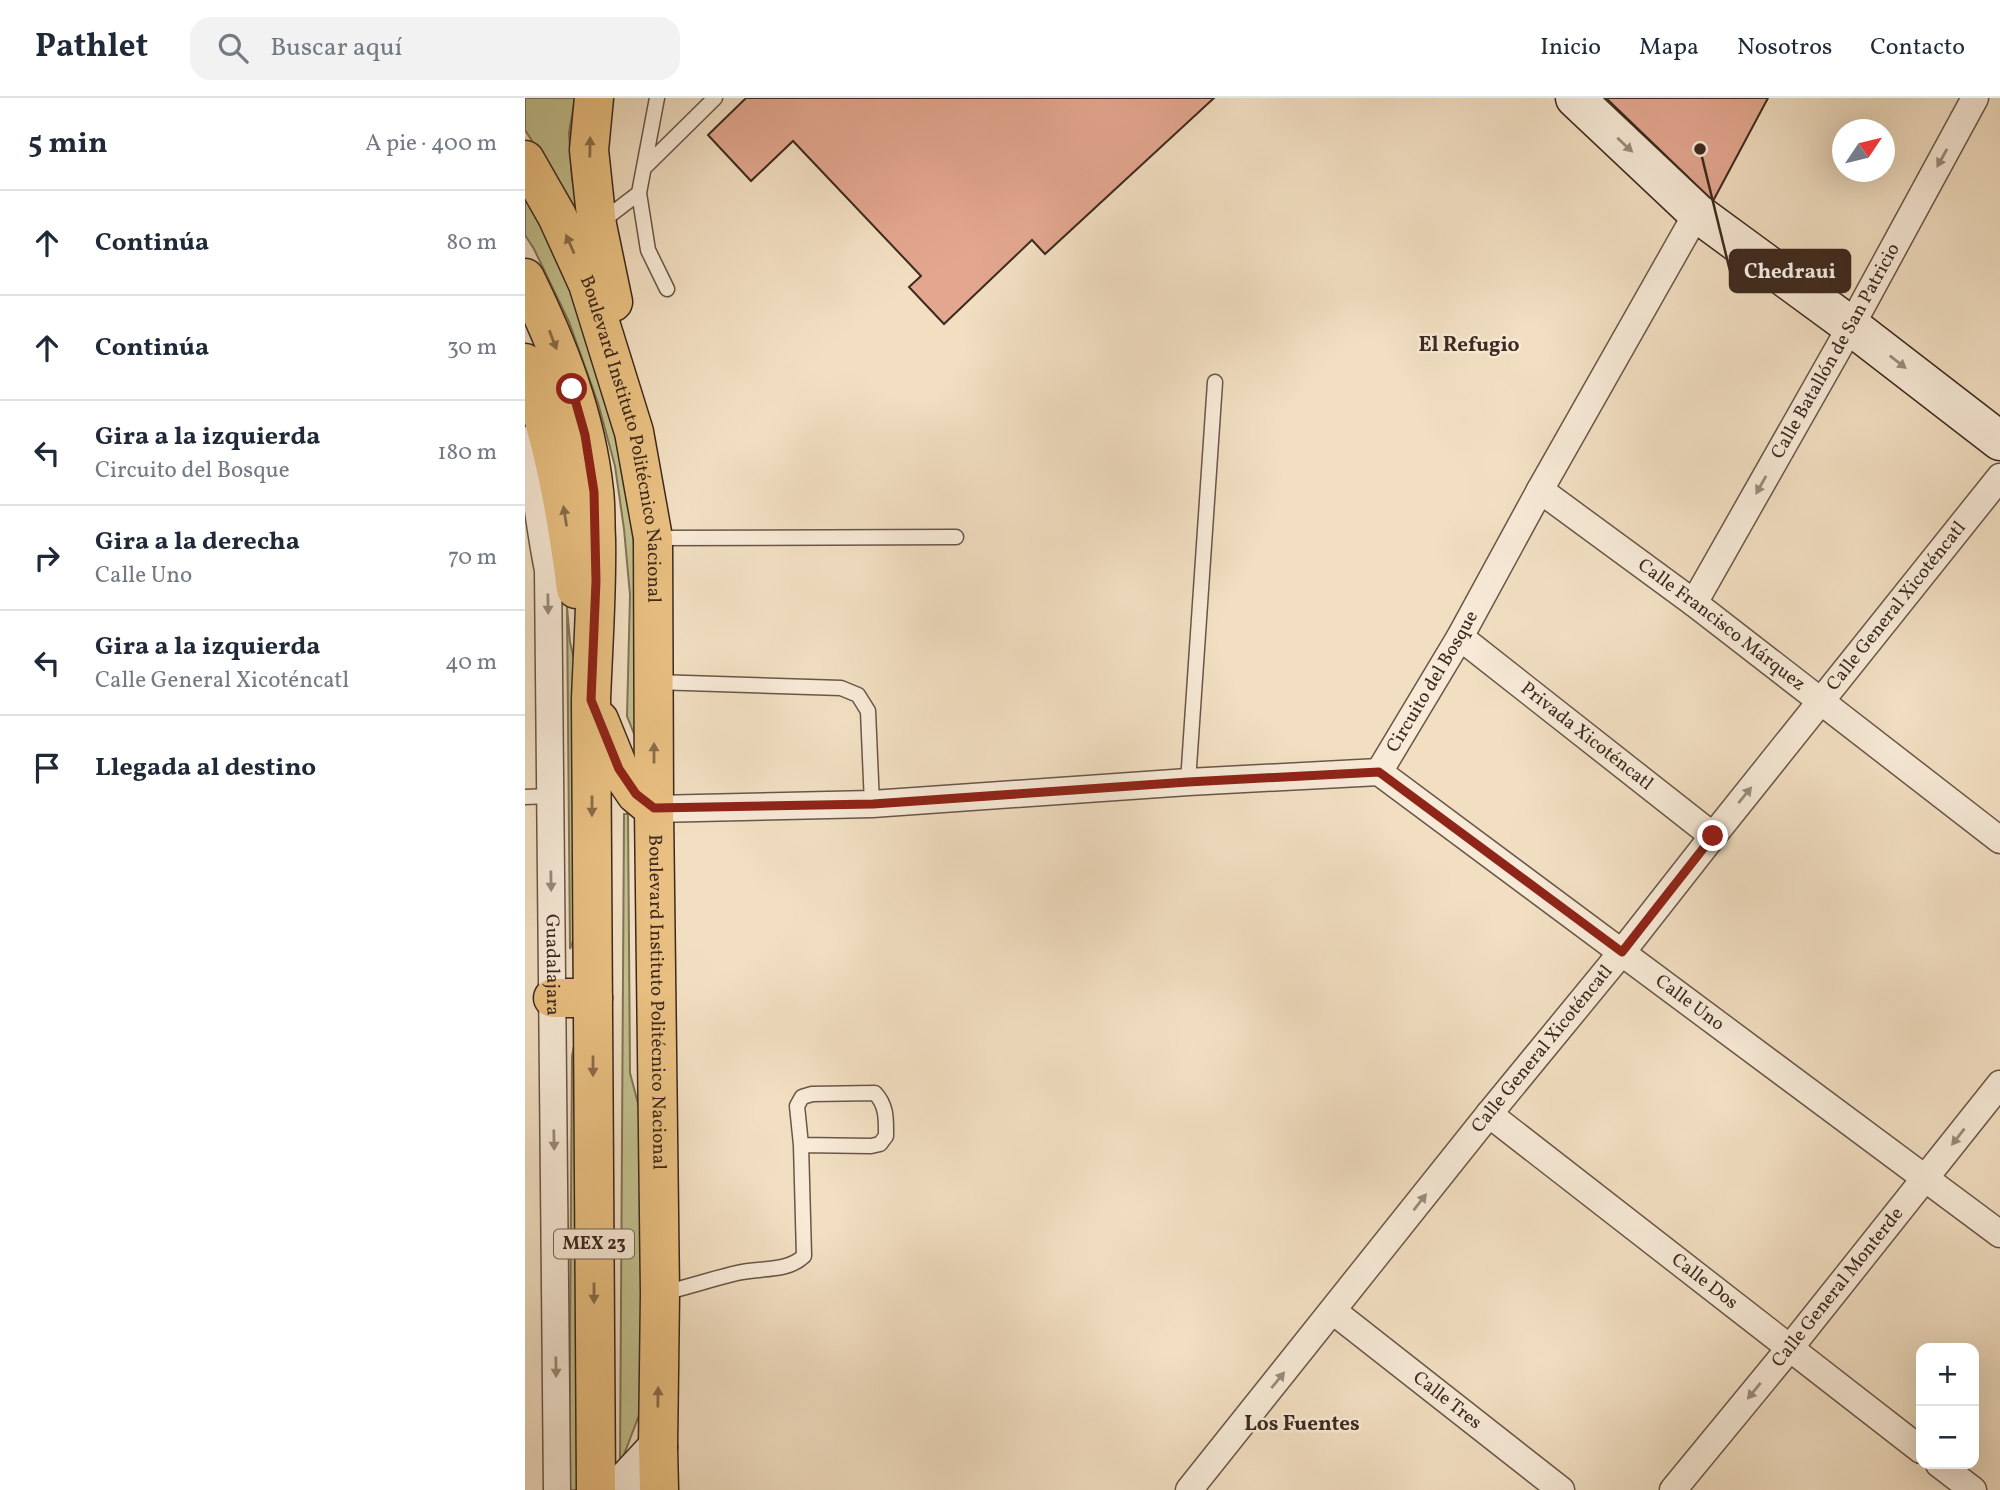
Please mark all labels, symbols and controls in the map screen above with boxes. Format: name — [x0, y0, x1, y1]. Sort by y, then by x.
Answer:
search box — [190, 17, 680, 80]
text: Pathlet — [35, 25, 148, 71]
icon: search — [214, 29, 252, 67]
text: Buscar aquí — [270, 30, 402, 66]
text: Inicio — [1540, 31, 1601, 65]
text: Mapa — [1639, 31, 1699, 65]
text: Nosotros — [1737, 31, 1832, 65]
text: Contacto — [1870, 31, 1965, 65]
north arrow — [1832, 119, 1895, 182]
text: 5 min — [28, 123, 108, 165]
text: A pie · 400 m — [365, 128, 497, 160]
one-way arrow — [584, 136, 596, 158]
one-way arrow — [1616, 136, 1633, 152]
one-way arrow — [1936, 148, 1948, 168]
icon: ahead — [28, 224, 66, 262]
text: Continúa — [95, 225, 209, 261]
text: 80 m — [447, 227, 497, 259]
one-way arrow — [564, 234, 576, 254]
street label: Calle Batallón de San Patricio — [1765, 239, 1907, 464]
callout: Chedraui — [1730, 250, 1850, 292]
text: Chedraui — [1744, 258, 1836, 287]
street label: Boulevard Instituto Politécnico Nacional — [573, 271, 667, 603]
icon: ahead — [28, 329, 66, 367]
one-way arrow — [548, 329, 559, 350]
text: Continúa — [95, 330, 209, 366]
district label: El Refugio — [1418, 331, 1520, 360]
text: 30 m — [447, 332, 497, 364]
one-way arrow — [1889, 355, 1907, 370]
route start — [556, 373, 587, 404]
text: Gira a la izquierda — [95, 419, 320, 455]
icon: left — [28, 434, 66, 472]
text: 180 m — [438, 437, 497, 469]
text: Circuito del Bosque — [95, 455, 290, 487]
one-way arrow — [1755, 476, 1767, 495]
one-way arrow — [559, 505, 570, 527]
street label: Calle General Xicoténcatl — [1821, 516, 1973, 697]
text: Gira a la derecha — [95, 524, 300, 560]
icon: right — [28, 539, 66, 577]
text: 70 m — [448, 542, 497, 574]
street label: Calle Francisco Márquez — [1632, 553, 1810, 697]
text: Calle Uno — [95, 560, 192, 592]
one-way arrow — [542, 594, 554, 616]
street label: Circuito del Bosque — [1380, 606, 1485, 758]
text: Gira a la izquierda — [95, 629, 320, 665]
icon: left — [28, 644, 66, 682]
text: 40 m — [445, 647, 497, 679]
text: Calle General Xicoténcatl — [95, 665, 349, 697]
street label: Privada Xicoténcatl — [1515, 676, 1659, 797]
one-way arrow — [648, 742, 660, 764]
icon: arrive — [28, 749, 66, 787]
text: Llegada al destino — [95, 750, 316, 786]
one-way arrow — [1738, 786, 1753, 804]
one-way arrow — [586, 795, 598, 817]
route end — [1697, 820, 1728, 851]
street label: Boulevard Instituto Politécnico Nacional — [641, 834, 671, 1170]
one-way arrow — [545, 870, 557, 892]
street label: Guadalajara — [538, 914, 565, 1016]
street label: Calle General Xicoténcatl — [1466, 959, 1619, 1139]
street label: Calle Uno — [1649, 969, 1730, 1037]
one-way arrow — [587, 1055, 599, 1077]
one-way arrow — [1950, 1128, 1965, 1146]
one-way arrow — [548, 1129, 560, 1151]
one-way arrow — [1412, 1193, 1427, 1211]
street label: Calle General Monterde — [1766, 1202, 1910, 1373]
road number: MEX 23 — [554, 1230, 634, 1259]
street label: Calle Dos — [1666, 1247, 1743, 1316]
one-way arrow — [588, 1283, 600, 1305]
map controls — [1916, 1343, 1979, 1469]
button: + — [1916, 1343, 1979, 1406]
one-way arrow — [550, 1357, 562, 1379]
street label: Calle Tres — [1407, 1365, 1487, 1436]
one-way arrow — [1270, 1371, 1285, 1389]
one-way arrow — [1747, 1382, 1762, 1400]
one-way arrow — [653, 1386, 664, 1408]
button: − — [1916, 1406, 1979, 1469]
district label: Los Fuentes — [1244, 1410, 1360, 1439]

